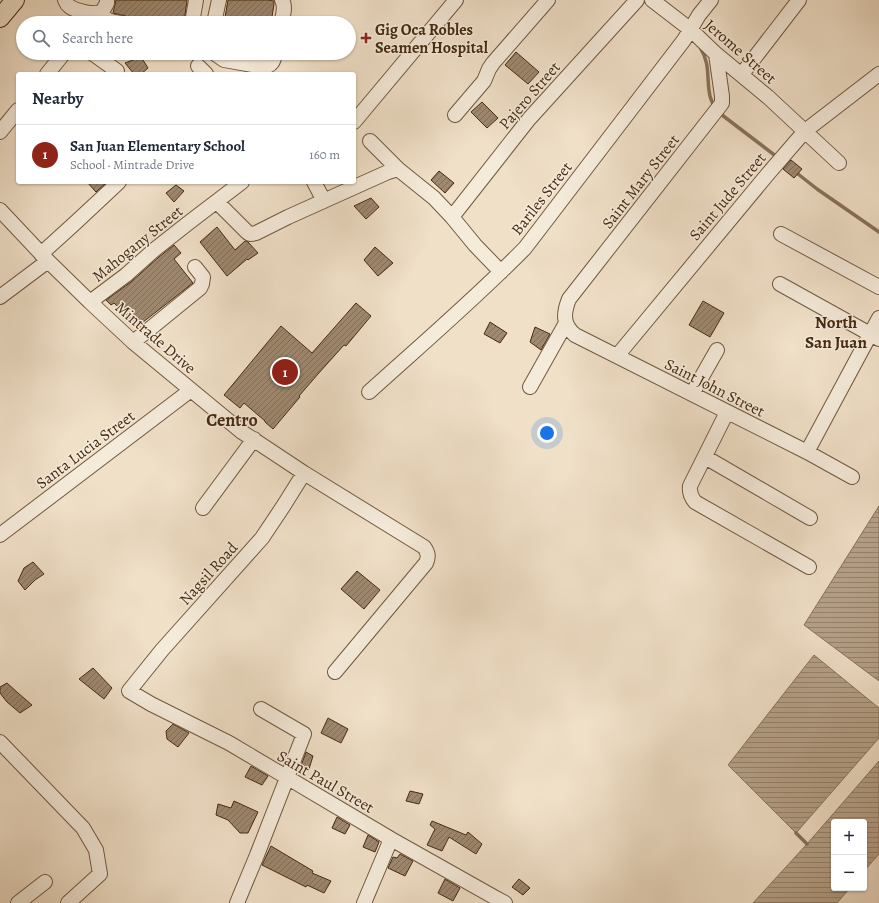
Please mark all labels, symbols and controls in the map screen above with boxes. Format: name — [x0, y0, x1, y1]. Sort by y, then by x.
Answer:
street label: Jerome Street — [700, 14, 781, 89]
search box — [16, 16, 356, 60]
place label: Gig Oca Robles Seamen Hospital — [375, 19, 489, 59]
icon: search — [30, 27, 52, 49]
text: Search here — [62, 28, 133, 48]
marker: Gig Oca Robles Seamen Hospital — [360, 32, 372, 44]
street label: Pajero Street — [494, 57, 565, 134]
text: Nearby — [32, 87, 83, 110]
street label: Saint Mary Street — [597, 130, 685, 233]
text: San Juan Elementary School — [70, 136, 245, 156]
text: 1 — [43, 146, 47, 163]
text: 160 m — [309, 146, 340, 163]
street label: Saint Jude Street — [684, 148, 771, 245]
text: School · Mintrade Drive — [70, 156, 194, 173]
street label: Bariles Street — [506, 157, 577, 240]
street label: Mahogany Street — [88, 200, 188, 287]
street label: Mintrade Drive — [110, 297, 200, 379]
district label: North San Juan — [805, 311, 867, 354]
street label: Saint John Street — [661, 353, 768, 423]
pin: 1 — [272, 357, 298, 387]
street label: Santa Lucia Street — [32, 405, 139, 494]
district label: Centro — [206, 408, 258, 432]
your location — [537, 423, 557, 443]
street label: Nagsil Road — [174, 537, 243, 610]
street label: Saint Paul Street — [273, 745, 378, 818]
map controls — [831, 819, 867, 891]
button: + — [831, 819, 867, 855]
button: − — [831, 855, 867, 891]

